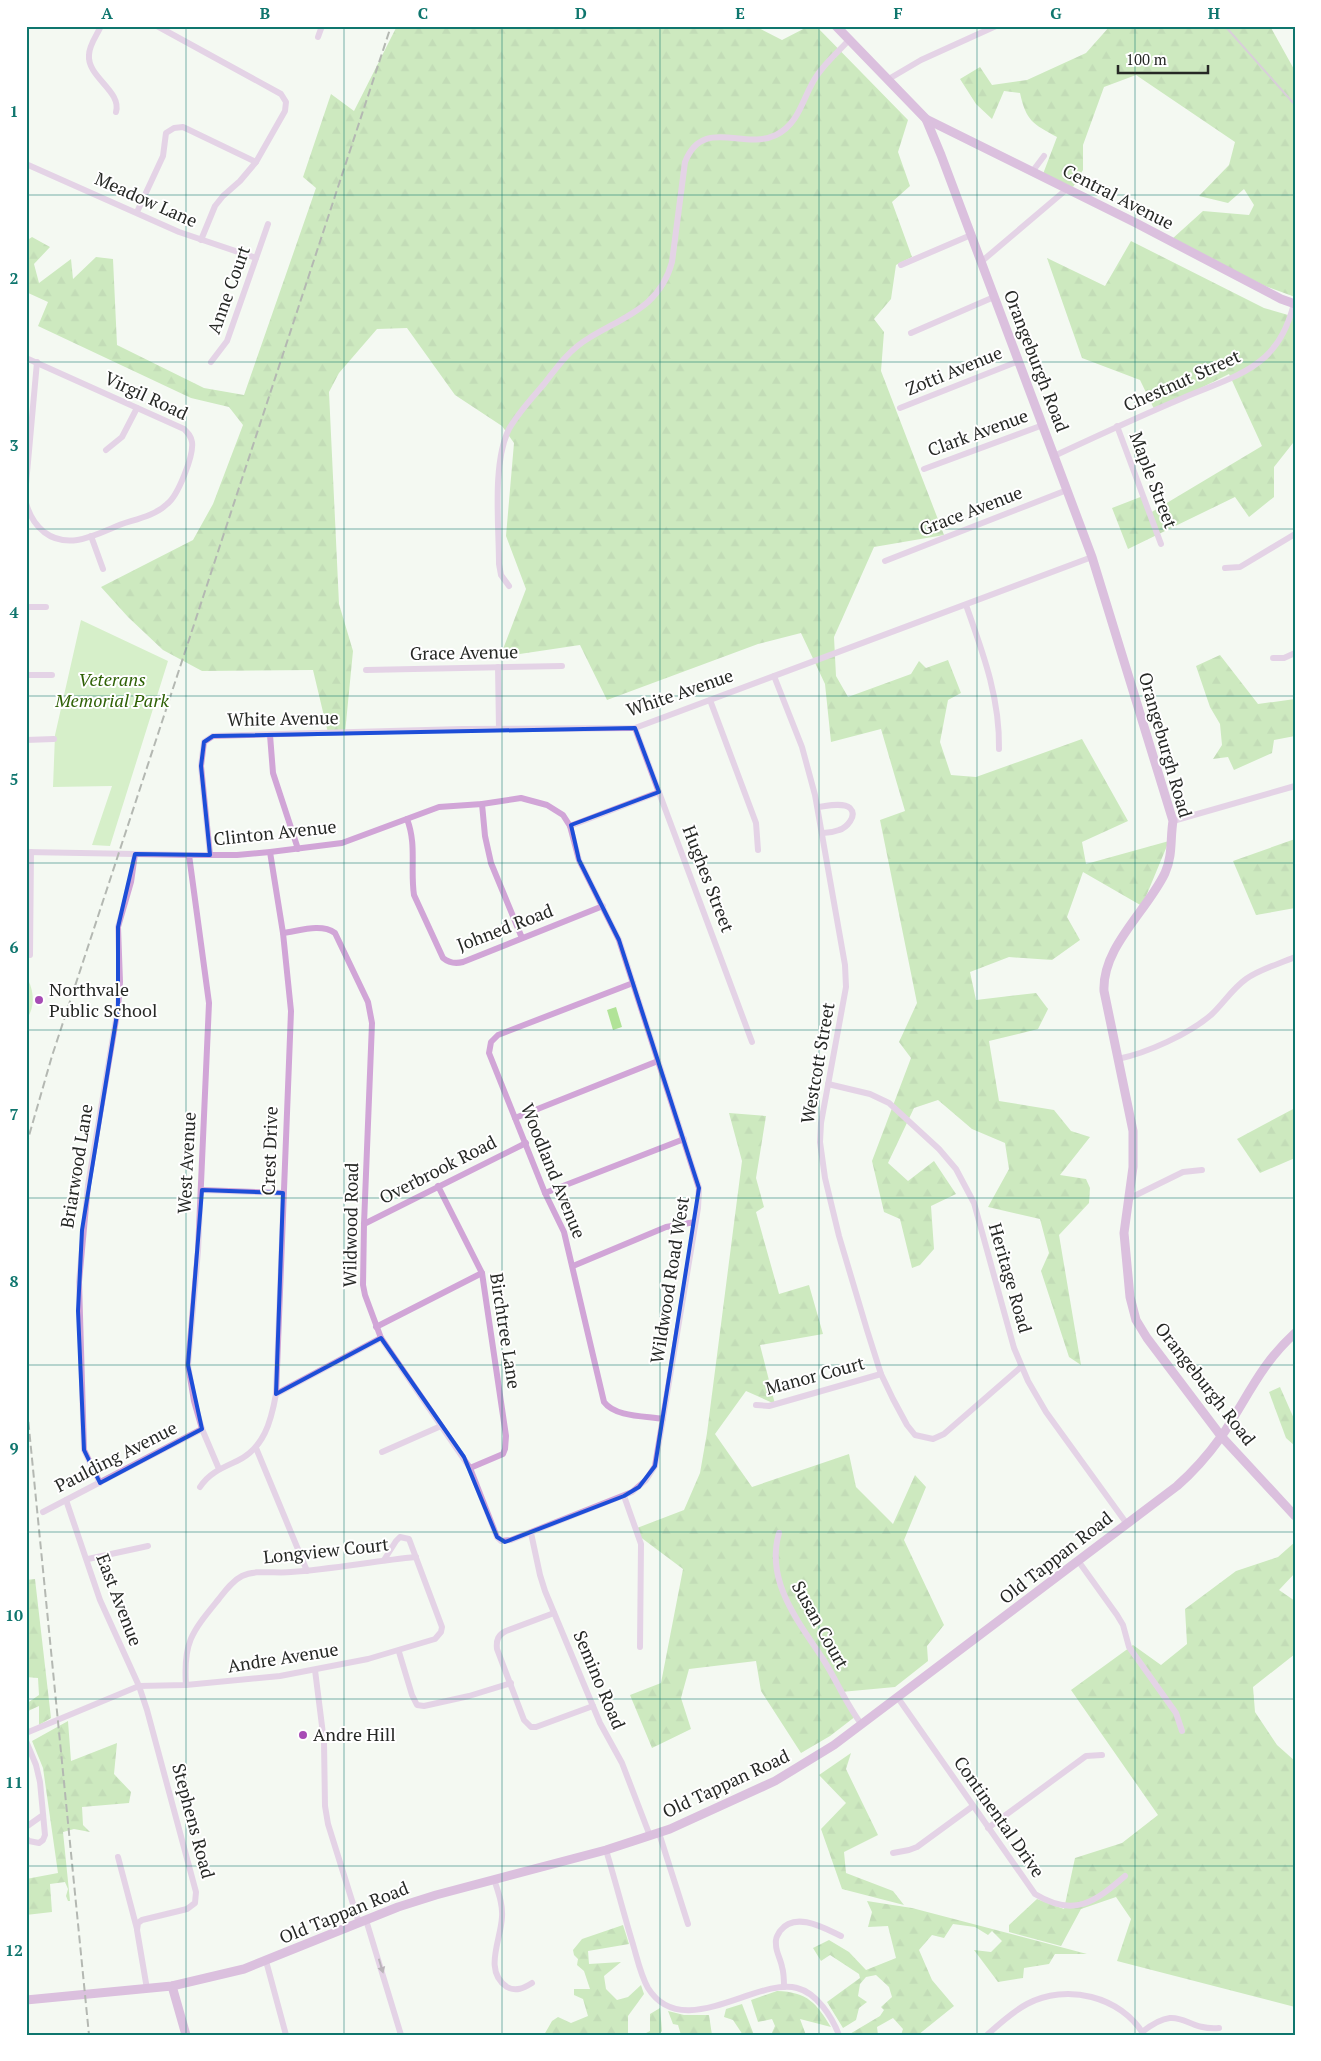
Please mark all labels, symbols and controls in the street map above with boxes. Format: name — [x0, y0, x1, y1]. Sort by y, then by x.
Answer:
text: A — [101, 2, 113, 24]
text: B — [260, 2, 270, 24]
text: C — [418, 2, 428, 24]
text: D — [575, 2, 587, 24]
text: E — [735, 2, 745, 24]
text: F — [893, 2, 903, 24]
text: G — [1050, 2, 1062, 24]
text: H — [1208, 2, 1220, 24]
scale bar — [1118, 42, 1208, 74]
text: 100 m — [1126, 49, 1167, 69]
text: 1 — [9, 100, 19, 122]
street label: Central Avenue — [1059, 158, 1178, 234]
street label: Meadow Lane — [91, 166, 201, 232]
street label: Anne Court — [201, 242, 255, 337]
text: 2 — [9, 267, 19, 289]
street label: Orangeburgh Road — [999, 286, 1075, 435]
street label: Zotti Avenue — [902, 340, 1005, 400]
street label: Chestnut Street — [1119, 343, 1244, 417]
street label: Virgil Road — [101, 365, 192, 425]
street label: Clark Avenue — [924, 403, 1031, 461]
street label: Maple Street — [1124, 428, 1183, 532]
text: 3 — [9, 434, 19, 456]
street label: Grace Avenue — [916, 479, 1026, 541]
text: 4 — [9, 601, 19, 623]
street label: Grace Avenue — [410, 639, 518, 665]
street label: White Avenue — [623, 663, 736, 722]
park label: Veterans Memorial Park — [54, 667, 169, 712]
street label: Orangeburgh Road — [1134, 669, 1198, 820]
street label: White Avenue — [227, 705, 339, 731]
text: 5 — [9, 768, 19, 790]
street label: Clinton Avenue — [212, 814, 338, 850]
street label: Hughes Street — [678, 822, 740, 936]
street label: Johned Road — [453, 898, 556, 956]
text: 6 — [9, 936, 19, 958]
place label: Northvale Public School — [49, 977, 157, 1022]
marker: Northvale Public School — [33, 994, 45, 1006]
street label: Westcott Street — [795, 1000, 840, 1125]
street label: Woodland Avenue — [516, 1100, 592, 1242]
street label: Briarwood Lane — [54, 1102, 98, 1230]
text: 7 — [9, 1103, 19, 1125]
street label: Crest Drive — [255, 1106, 283, 1196]
street label: West Avenue — [171, 1111, 201, 1215]
street label: Overbrook Road — [375, 1129, 500, 1209]
street label: Wildwood Road — [337, 1162, 363, 1288]
street label: Wildwood Road West — [644, 1194, 694, 1365]
street label: Heritage Road — [984, 1220, 1038, 1336]
text: 8 — [9, 1270, 19, 1292]
street label: Birchtree Lane — [485, 1271, 527, 1391]
street label: Orangeburgh Road — [1150, 1317, 1261, 1450]
street label: Manor Court — [763, 1350, 867, 1400]
street label: Paulding Avenue — [50, 1415, 181, 1497]
text: 9 — [9, 1437, 19, 1459]
street label: Old Tappan Road — [994, 1505, 1117, 1609]
street label: Longview Court — [262, 1531, 390, 1569]
street label: East Avenue — [91, 1550, 149, 1649]
street label: Susan Court — [787, 1576, 855, 1673]
text: 10 — [5, 1604, 23, 1626]
street label: Semino Road — [568, 1627, 631, 1733]
street label: Andre Avenue — [226, 1636, 340, 1678]
place label: Andre Hill — [313, 1722, 396, 1746]
marker: Andre Hill — [297, 1729, 309, 1741]
street label: Old Tappan Road — [658, 1743, 793, 1823]
street label: Continental Drive — [949, 1751, 1051, 1882]
street label: Stephens Road — [167, 1761, 221, 1881]
text: 11 — [5, 1771, 23, 1793]
street label: Old Tappan Road — [275, 1875, 412, 1949]
text: 12 — [5, 1939, 23, 1961]
one-way arrow — [377, 1959, 385, 1974]

